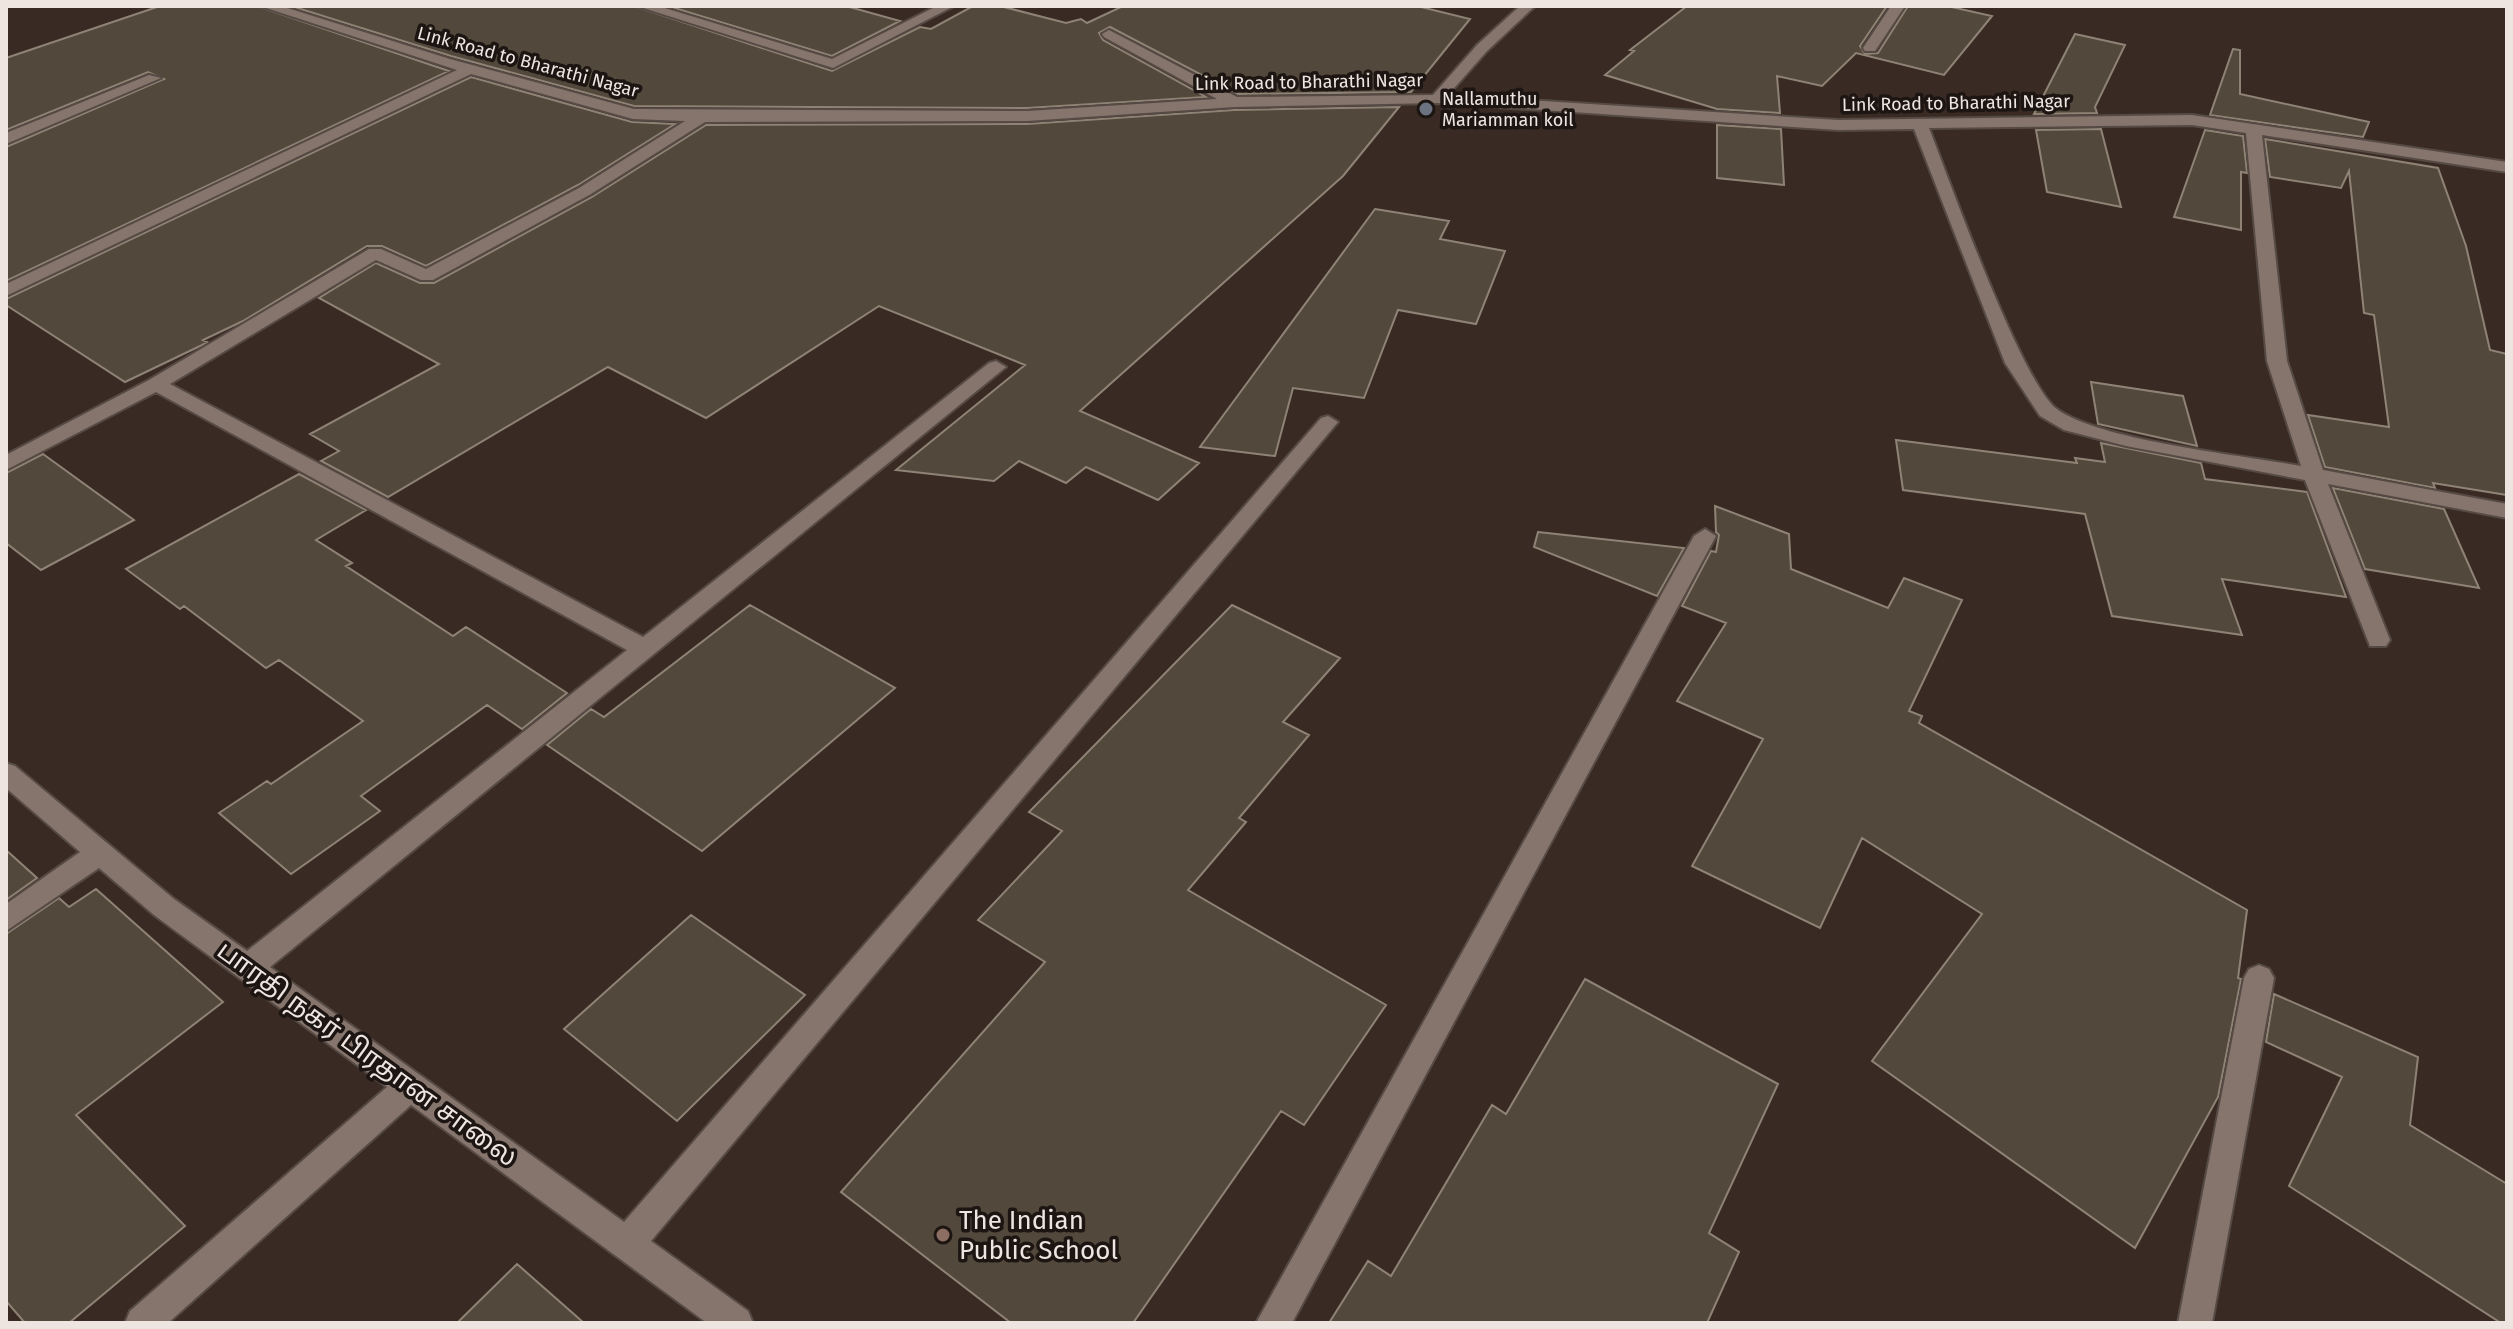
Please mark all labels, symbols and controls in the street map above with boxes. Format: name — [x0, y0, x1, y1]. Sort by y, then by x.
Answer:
street label: Link Road to Bharathi Nagar — [415, 22, 641, 102]
street label: Link Road to Bharathi Nagar — [1195, 69, 1423, 95]
place label: Nallamuthu Mariamman koil — [1442, 88, 1574, 131]
street label: Link Road to Bharathi Nagar — [1842, 90, 2070, 116]
marker: Nallamuthu Mariamman koil — [1417, 100, 1435, 118]
street label: பாரதி நகர் பிரதான சாலை — [210, 935, 523, 1175]
place label: The Indian Public School — [959, 1205, 1118, 1266]
marker: The Indian Public School — [934, 1226, 952, 1244]

